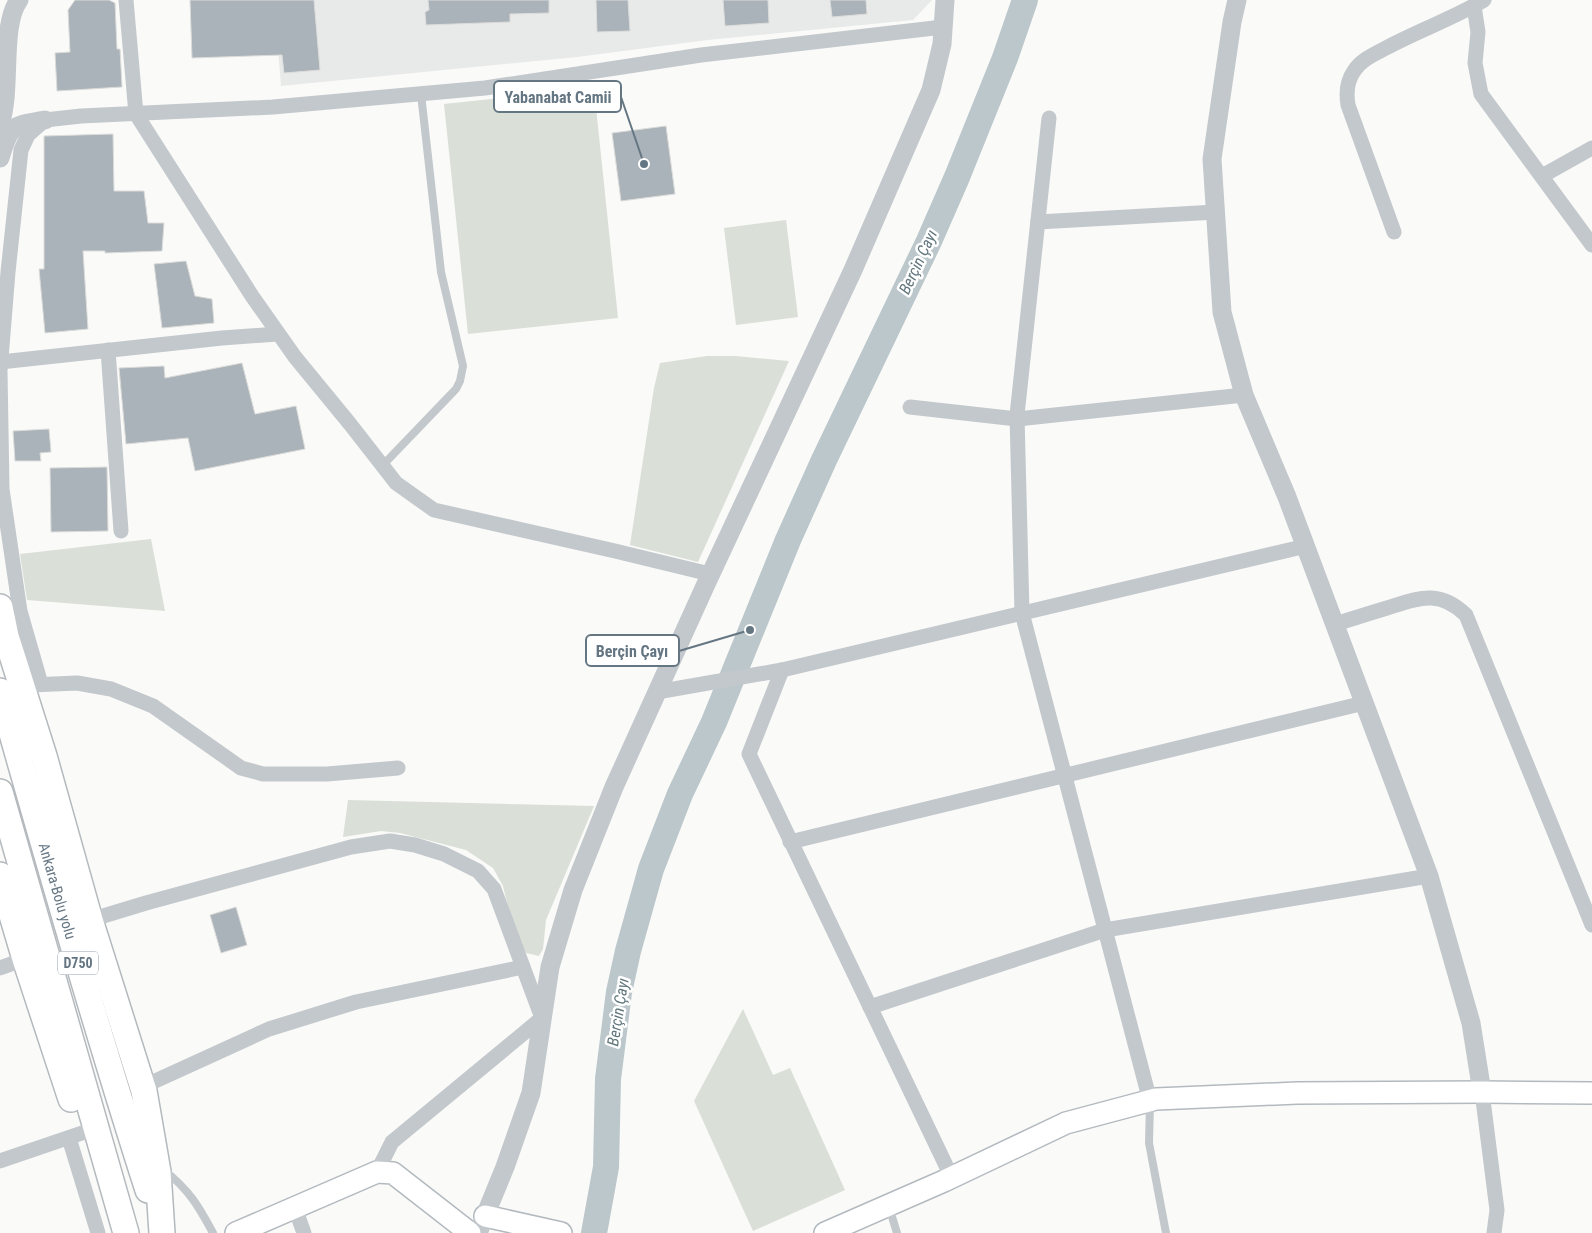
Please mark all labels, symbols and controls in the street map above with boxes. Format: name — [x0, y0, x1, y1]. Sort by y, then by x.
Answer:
callout: Yabanabat Camii — [494, 81, 621, 112]
text: Yabanabat Camii — [504, 88, 612, 107]
water label: Berçin Çayı — [895, 227, 941, 297]
callout: Berçin Çayı — [586, 635, 679, 666]
text: Berçin Çayı — [596, 642, 668, 661]
street label: Ankara-Bolu yolu — [35, 841, 80, 941]
road number: D750 — [58, 951, 98, 974]
water label: Berçin Çayı — [603, 976, 633, 1047]

